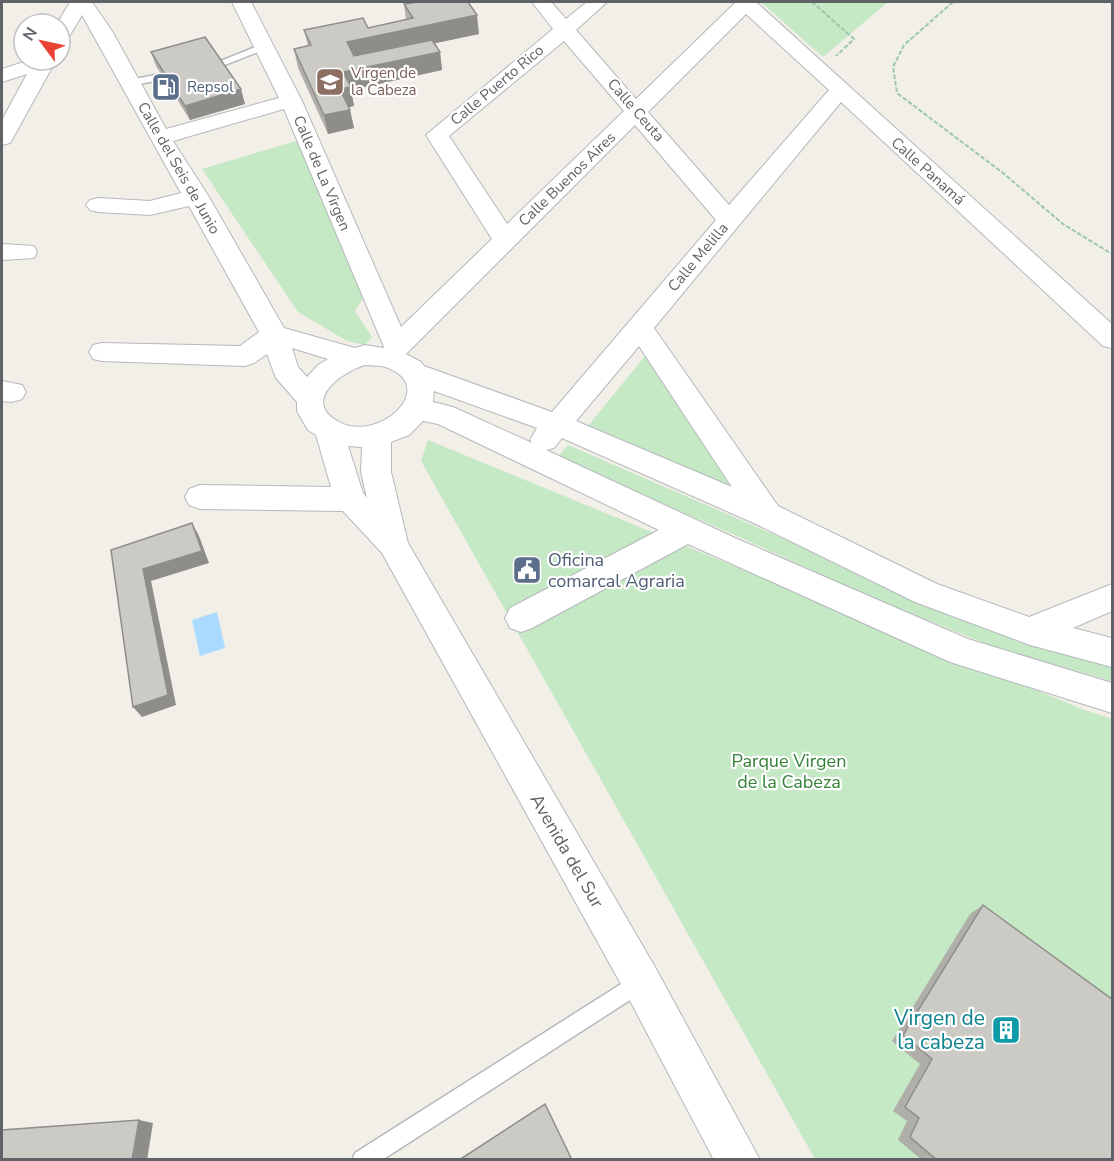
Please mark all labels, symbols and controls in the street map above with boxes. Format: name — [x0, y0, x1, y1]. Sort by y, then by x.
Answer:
north arrow — [12, 12, 72, 72]
text: N — [18, 23, 43, 45]
street label: Calle Puerto Rico — [446, 40, 548, 130]
place label: Virgen de la Cabeza — [350, 63, 417, 100]
school or university icon: Virgen de la Cabeza — [314, 66, 346, 98]
fuel station icon: Repsol — [150, 71, 182, 103]
street label: Calle Ceuta — [603, 74, 669, 146]
place label: Repsol — [187, 77, 234, 97]
street label: Calle del Seis de Junio — [133, 98, 225, 238]
street label: Calle de La Virgen — [289, 112, 355, 234]
street label: Calle Buenos Aires — [514, 127, 620, 231]
street label: Calle Panamá — [887, 133, 969, 209]
street label: Calle Melilla — [663, 218, 733, 296]
place label: Oficina comarcal Agraria — [548, 548, 685, 593]
public building icon: Oficina comarcal Agraria — [511, 554, 543, 586]
park label: Parque Virgen de la Cabeza — [732, 749, 846, 794]
street label: Avenida del Sur — [525, 790, 610, 913]
place label: Virgen de la cabeza — [893, 1004, 985, 1056]
building icon: Virgen de la cabeza — [990, 1014, 1022, 1046]

